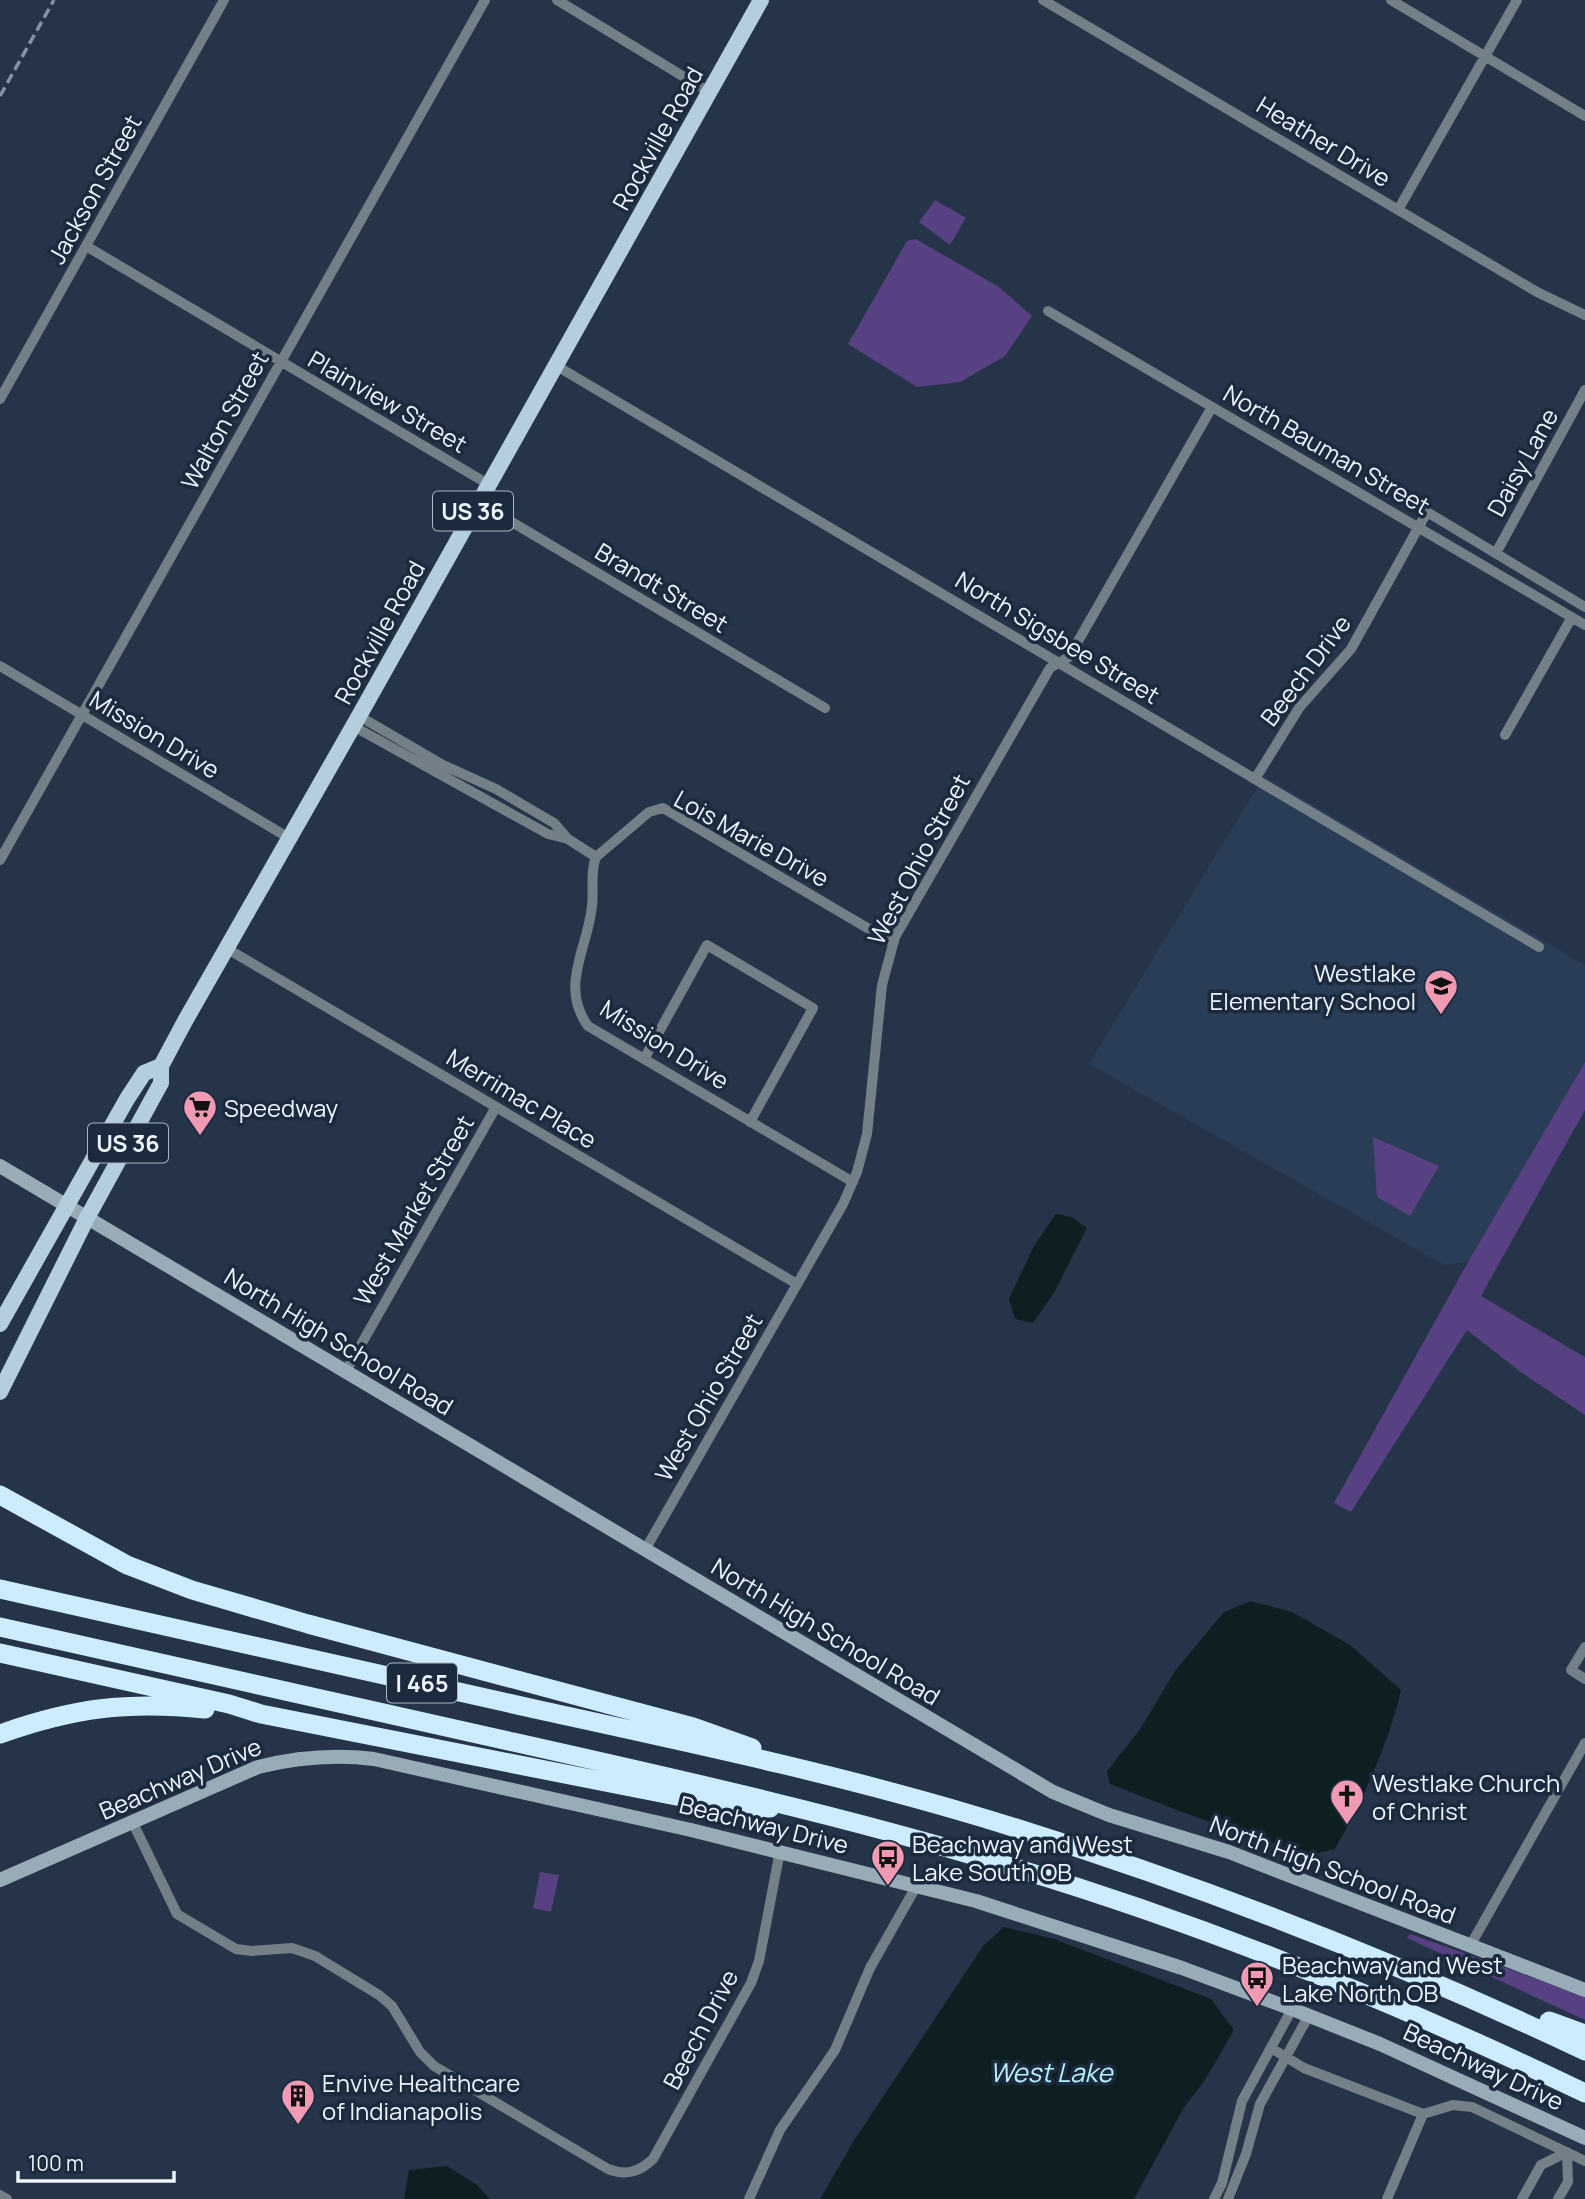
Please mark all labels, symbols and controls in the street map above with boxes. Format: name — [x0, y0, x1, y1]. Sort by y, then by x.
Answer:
street label: Rockville Road — [604, 60, 710, 216]
street label: Heather Drive — [1251, 88, 1397, 194]
street label: Jackson Street — [39, 109, 149, 269]
street label: Plainview Street — [303, 342, 473, 460]
street label: Walton Street — [172, 345, 276, 495]
street label: North Bauman Street — [1218, 376, 1436, 522]
street label: Daisy Lane — [1479, 402, 1565, 522]
road number: US 36 — [433, 491, 513, 530]
street label: Brandt Street — [589, 534, 735, 640]
street label: Rockville Road — [326, 554, 432, 710]
street label: North Sigsbee Street — [950, 563, 1166, 711]
street label: Beech Drive — [1252, 608, 1358, 732]
street label: Mission Drive — [84, 682, 226, 786]
street label: West Ohio Street — [859, 768, 977, 950]
street label: Lois Marie Drive — [669, 782, 835, 894]
place label: Westlake Elementary School — [1210, 956, 1416, 1017]
school or university icon: Westlake Elementary School — [1422, 967, 1460, 1016]
street label: Mission Drive — [594, 991, 736, 1097]
street label: Merrimac Place — [441, 1040, 603, 1156]
supermarket icon: Speedway — [181, 1088, 219, 1137]
place label: Speedway — [224, 1091, 339, 1124]
street label: West Market Street — [345, 1109, 481, 1311]
road number: US 36 — [88, 1124, 168, 1162]
street label: North High School Road — [219, 1260, 459, 1422]
street label: West Ohio Street — [647, 1307, 769, 1487]
street label: North High School Road — [706, 1550, 946, 1712]
road number: I 465 — [387, 1664, 457, 1702]
street label: Beachway Drive — [94, 1729, 266, 1827]
place label: Westlake Church of Christ — [1372, 1766, 1560, 1827]
church icon: Westlake Church of Christ — [1328, 1777, 1366, 1826]
street label: Beachway Drive — [676, 1787, 852, 1861]
street label: North High School Road — [1205, 1807, 1461, 1931]
place label: Beachway and West Lake South OB — [912, 1827, 1133, 1888]
bus stop icon: Beachway and West Lake South OB — [869, 1838, 907, 1887]
place label: Beachway and West Lake North OB — [1282, 1948, 1503, 2009]
bus stop icon: Beachway and West Lake North OB — [1238, 1959, 1276, 2008]
street label: Beech Drive — [655, 1963, 745, 2095]
street label: Beachway Drive — [1399, 2014, 1569, 2118]
water label: West Lake — [990, 2054, 1114, 2090]
place label: Envive Healthcare of Indianapolis — [322, 2066, 520, 2127]
building icon: Envive Healthcare of Indianapolis — [279, 2077, 317, 2126]
scale bar — [18, 2140, 173, 2184]
text: 100 m — [28, 2149, 84, 2177]

